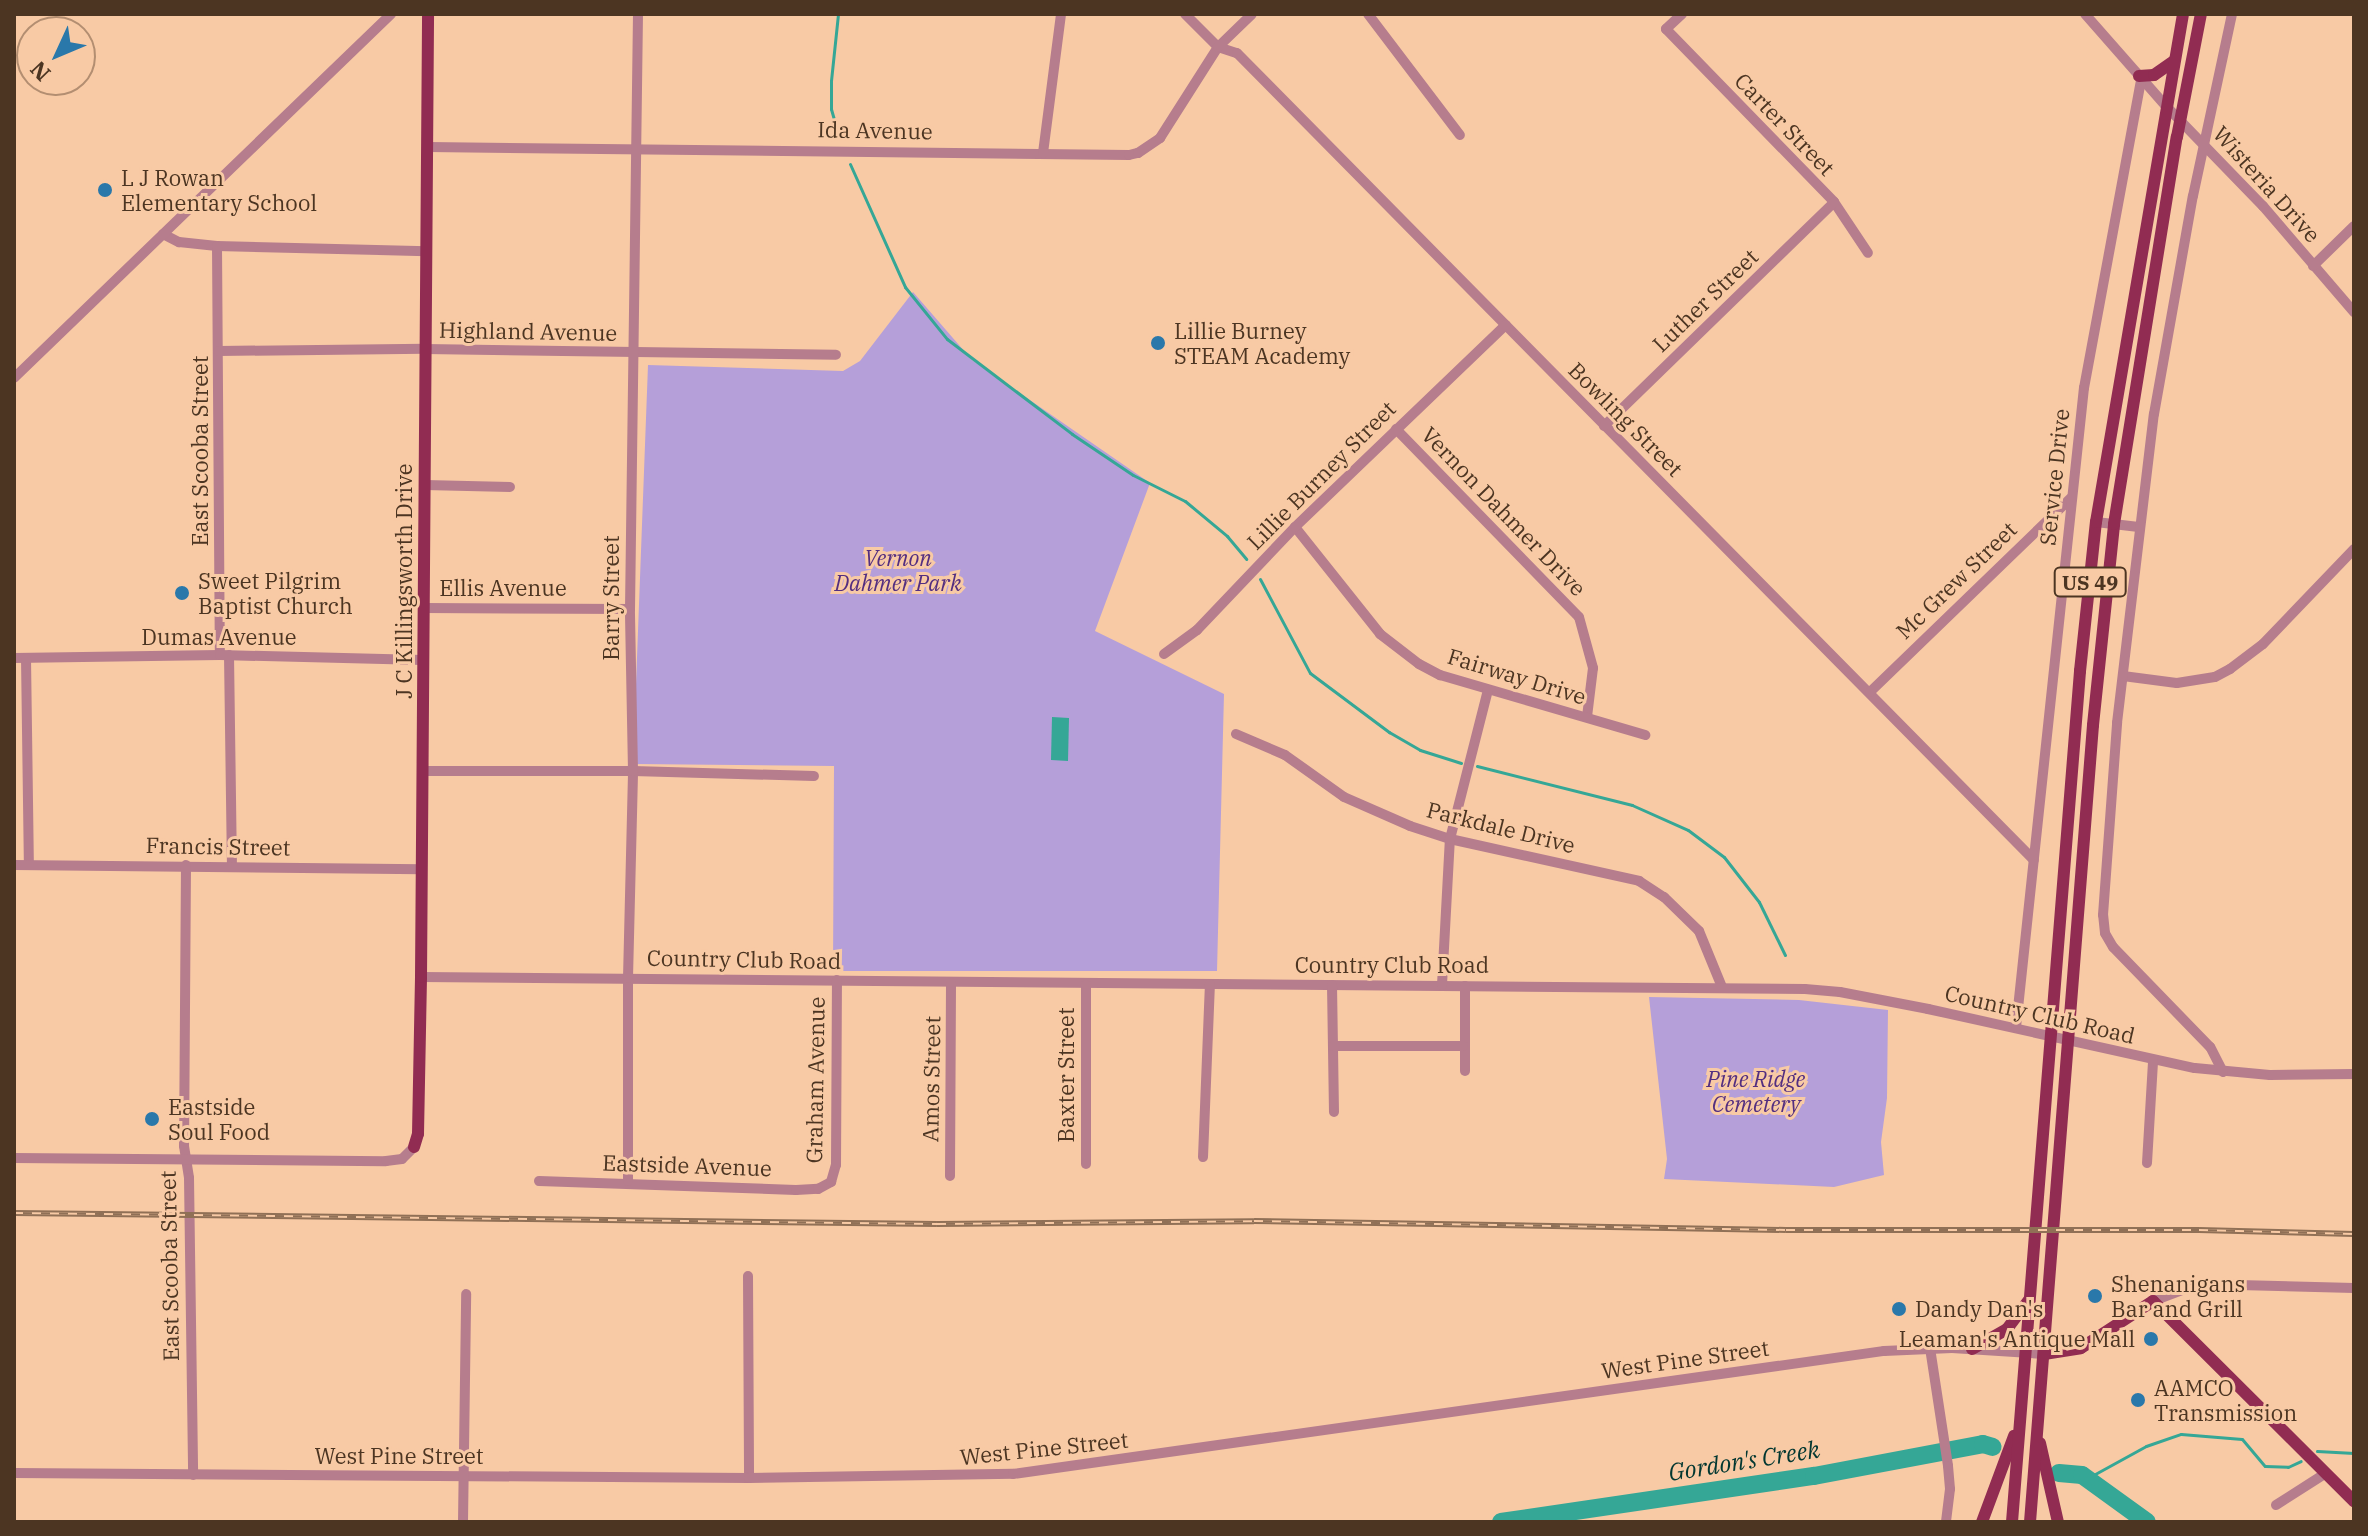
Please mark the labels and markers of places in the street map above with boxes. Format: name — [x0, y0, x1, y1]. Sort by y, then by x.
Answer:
place label: L J Rowan Elementary School — [121, 164, 317, 216]
marker: L J Rowan Elementary School — [96, 181, 114, 199]
place label: Lillie Burney STEAM Academy — [1174, 317, 1350, 368]
marker: Lillie Burney STEAM Academy — [1149, 334, 1167, 352]
place label: Sweet Pilgrim Baptist Church — [198, 567, 353, 618]
marker: Sweet Pilgrim Baptist Church — [173, 584, 191, 602]
place label: Eastside Soul Food — [168, 1093, 270, 1144]
marker: Eastside Soul Food — [143, 1110, 161, 1128]
place label: Shenanigans Bar and Grill — [2111, 1270, 2245, 1322]
marker: Shenanigans Bar and Grill — [2086, 1287, 2104, 1305]
place label: Dandy Dan's — [1915, 1296, 2044, 1322]
marker: Dandy Dan's — [1890, 1300, 1908, 1318]
place label: Leaman's Antique Mall — [1899, 1326, 2135, 1352]
marker: Leaman's Antique Mall — [2142, 1330, 2160, 1348]
place label: AAMCO Transmission — [2154, 1374, 2297, 1426]
marker: AAMCO Transmission — [2129, 1391, 2147, 1409]

